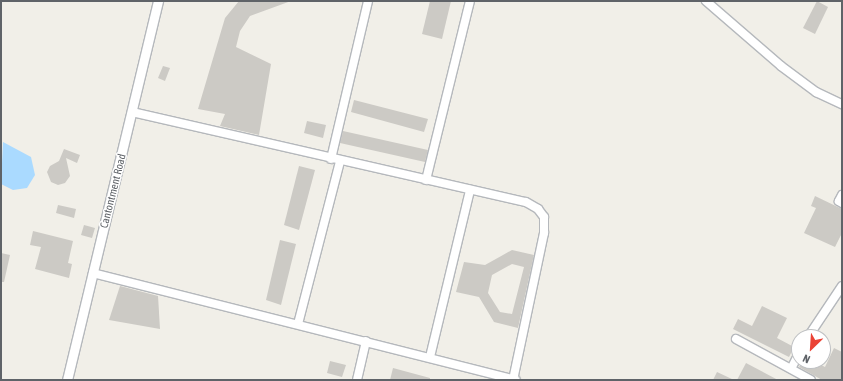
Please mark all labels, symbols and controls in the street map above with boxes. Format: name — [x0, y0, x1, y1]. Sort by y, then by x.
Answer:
street label: Cantontment Road — [97, 153, 129, 229]
north arrow — [791, 329, 831, 369]
text: N — [801, 352, 812, 366]

